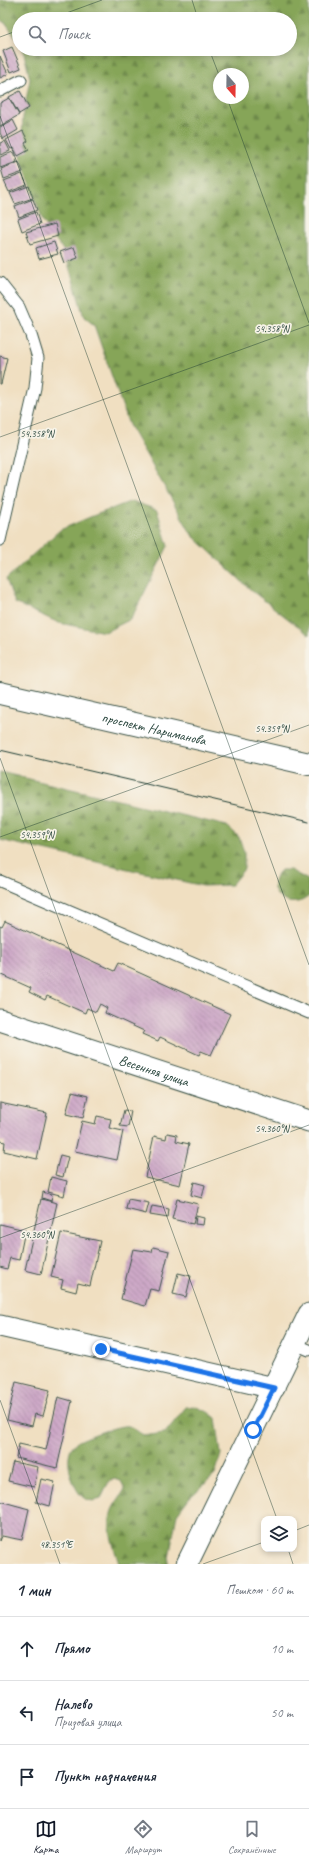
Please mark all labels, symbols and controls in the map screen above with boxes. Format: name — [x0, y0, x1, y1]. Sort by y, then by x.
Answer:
search box — [12, 12, 297, 56]
icon: search — [26, 23, 48, 45]
text: Поиск — [58, 25, 90, 44]
north arrow — [213, 68, 249, 104]
text: 54.358°N — [255, 322, 291, 335]
text: 54.358°N — [20, 427, 56, 440]
street label: проспект Нариманова — [100, 708, 209, 749]
text: 54.359°N — [255, 722, 291, 735]
text: 54.359°N — [20, 828, 56, 841]
street label: Весенняя улица — [117, 1051, 192, 1090]
text: 54.360°N — [255, 1122, 291, 1135]
text: 54.360°N — [20, 1228, 56, 1241]
route end — [92, 1340, 110, 1358]
route start — [244, 1421, 262, 1439]
map controls — [261, 1516, 297, 1552]
button: layers — [261, 1516, 297, 1552]
text: 48.351°E — [40, 1538, 74, 1551]
text: 1 мин — [16, 1580, 51, 1601]
text: Пешком · 60 m — [226, 1582, 293, 1598]
icon: ahead — [16, 1638, 38, 1660]
text: Прямо — [54, 1639, 90, 1658]
text: 10 m — [271, 1641, 293, 1657]
text: Налево — [54, 1695, 92, 1714]
icon: left — [16, 1702, 38, 1724]
text: 50 m — [271, 1705, 293, 1721]
text: Призовая улица — [54, 1714, 122, 1730]
icon: arrive — [16, 1766, 38, 1788]
text: Пункт назначения — [54, 1767, 156, 1786]
tab: Карта — [33, 1818, 58, 1856]
tab: Маршрут — [125, 1818, 161, 1856]
tab: Сохранённые — [228, 1818, 276, 1856]

